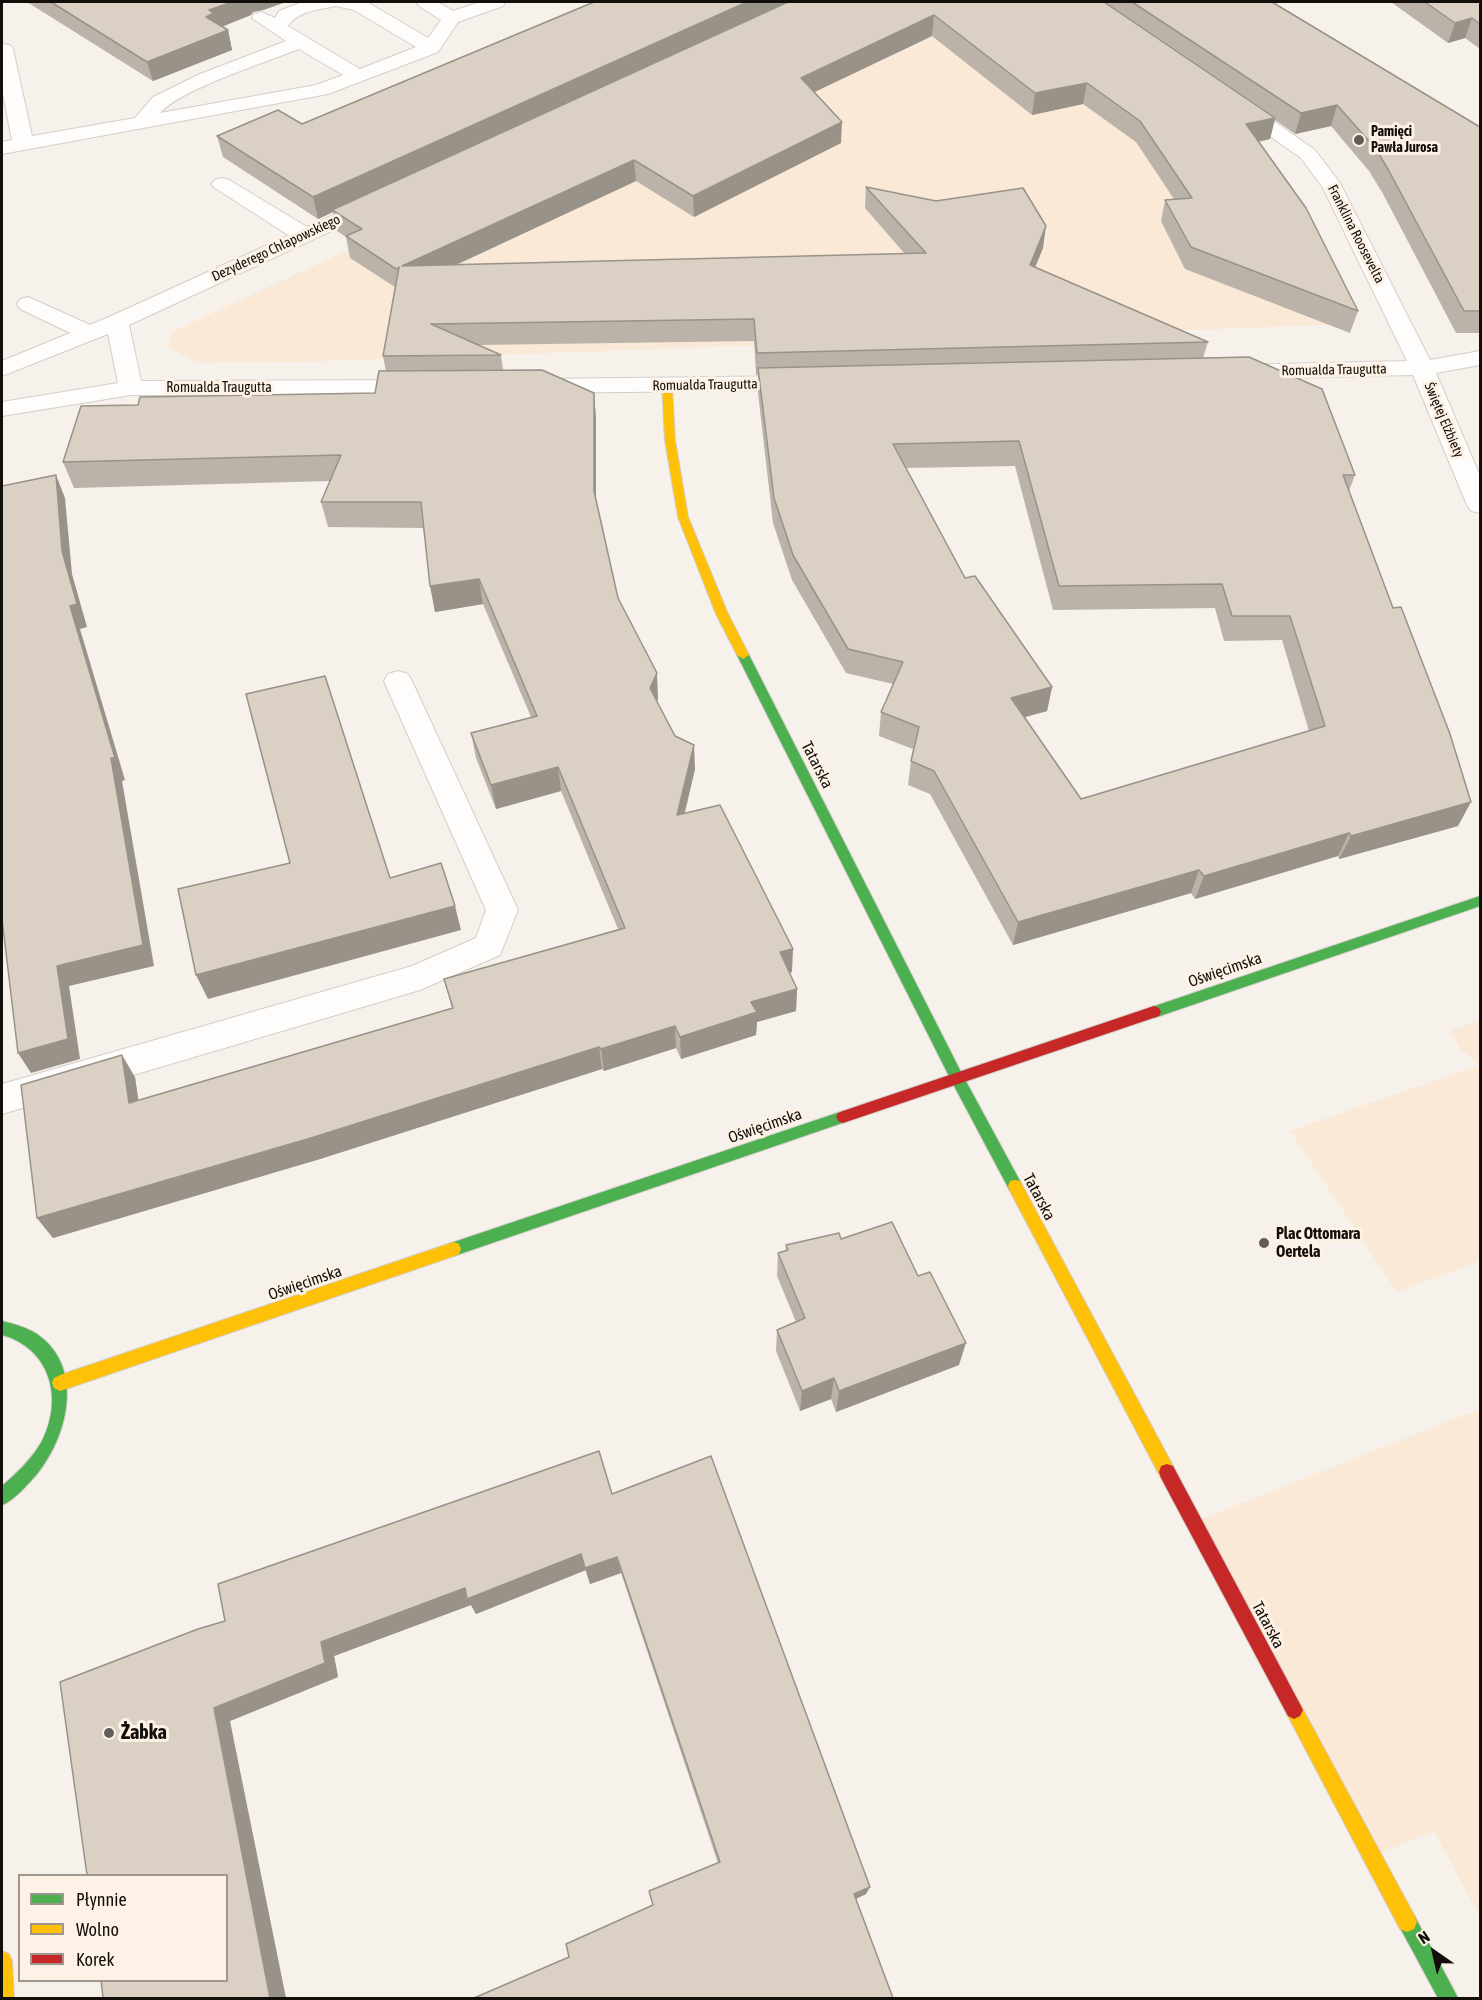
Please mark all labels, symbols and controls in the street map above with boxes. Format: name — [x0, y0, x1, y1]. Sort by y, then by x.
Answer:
place label: Pamięci Pawła Jurosa — [1371, 124, 1438, 156]
marker: Pamięci Pawła Jurosa — [1352, 133, 1366, 147]
street label: Franklina Roosevelta — [1324, 182, 1388, 286]
street label: Dezyderego Chłapowskiego — [209, 211, 343, 285]
street label: Romualda Traugutta — [1281, 361, 1387, 379]
street label: Romualda Traugutta — [652, 376, 758, 394]
street label: Romualda Traugutta — [166, 380, 272, 396]
street label: Świętej Elżbiety — [1421, 380, 1467, 460]
street label: Tatarska — [797, 738, 837, 792]
street label: Oświęcimska — [1186, 948, 1264, 992]
street label: Oświęcimska — [726, 1104, 804, 1148]
street label: Tatarska — [1019, 1170, 1059, 1224]
place label: Plac Ottomara Oertela — [1276, 1224, 1360, 1262]
marker: Plac Ottomara Oertela — [1257, 1236, 1271, 1250]
street label: Oświęcimska — [266, 1261, 344, 1305]
street label: Tatarska — [1248, 1598, 1288, 1652]
place label: Żabka — [121, 1721, 167, 1745]
marker: Żabka — [102, 1726, 116, 1740]
legend — [18, 1874, 228, 1982]
text: Płynnie — [76, 1889, 127, 1910]
text: Wolno — [76, 1919, 119, 1940]
north arrow — [1404, 1922, 1464, 1982]
text: N — [1415, 1927, 1433, 1947]
text: Korek — [76, 1949, 114, 1970]

